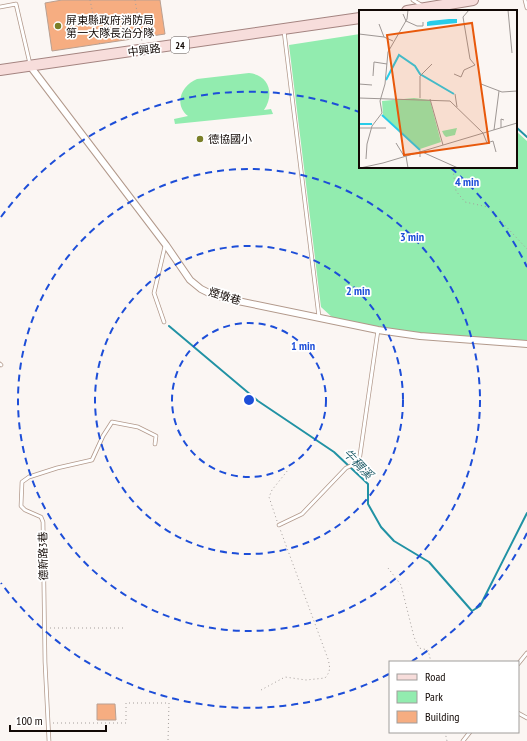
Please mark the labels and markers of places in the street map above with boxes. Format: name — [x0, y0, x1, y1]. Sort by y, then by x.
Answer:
place label: 屏東縣政府消防局 第一大隊長治分隊 — [66, 13, 154, 40]
marker: 屏東縣政府消防局 第一大隊長治分隊 — [53, 21, 63, 31]
place label: 德協國小 — [208, 132, 252, 146]
marker: 德協國小 — [195, 134, 205, 144]
centre of rings — [242, 393, 256, 407]

